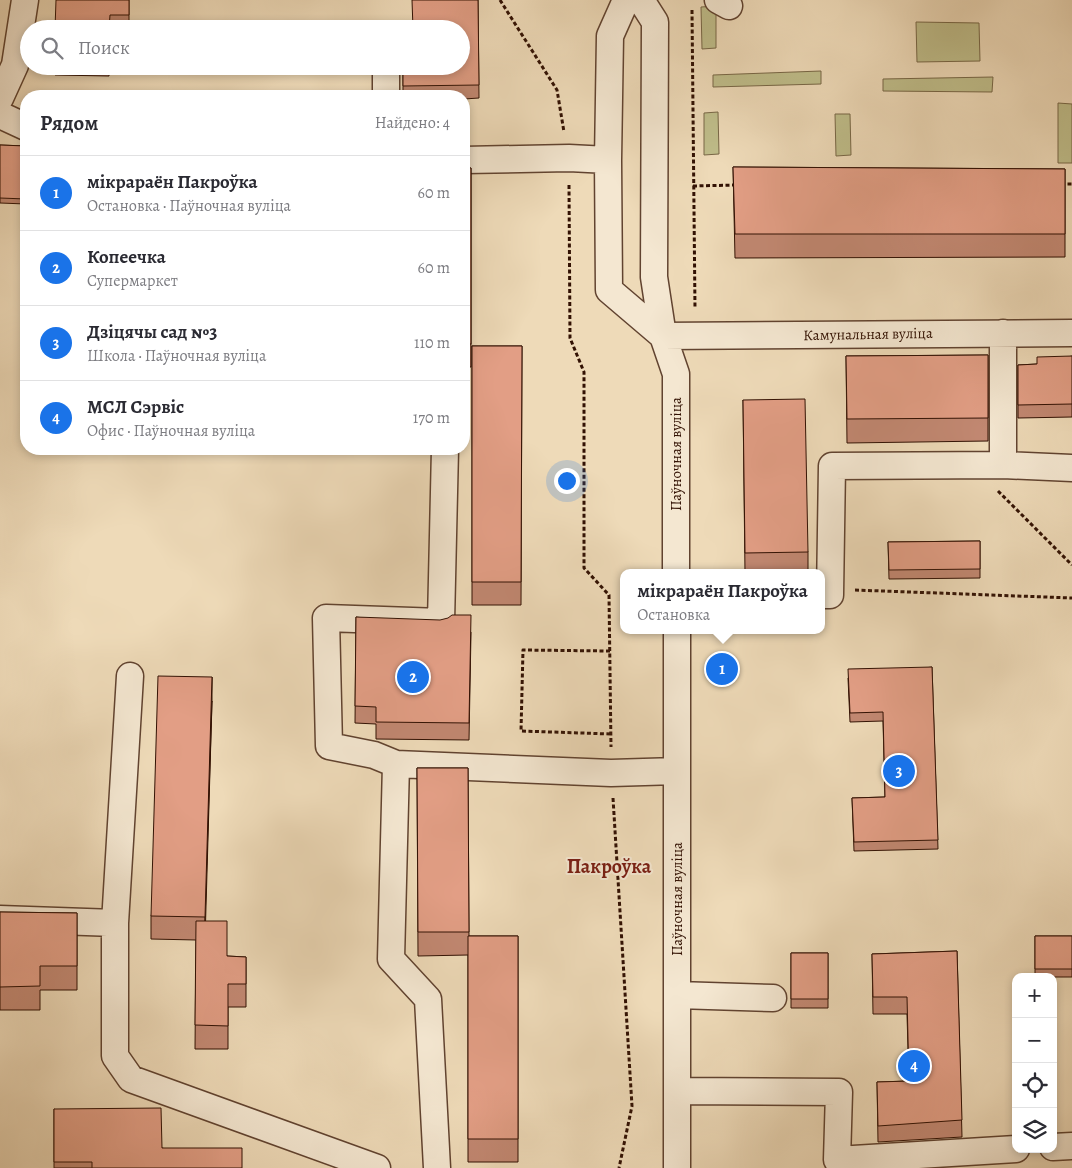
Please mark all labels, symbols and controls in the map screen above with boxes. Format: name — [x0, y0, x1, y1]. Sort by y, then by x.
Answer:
search box — [20, 20, 470, 75]
icon: search — [38, 34, 66, 62]
text: Поиск — [78, 35, 130, 61]
text: Рядом — [40, 109, 98, 137]
text: Найдено: 4 — [375, 112, 450, 134]
text: мікрараён Пакроўка — [87, 169, 258, 195]
text: 1 — [53, 182, 59, 204]
text: 60 m — [418, 182, 450, 204]
text: Остановка · Паўночная вуліца — [87, 195, 291, 217]
text: Копеечка — [87, 244, 166, 270]
text: 2 — [52, 257, 60, 279]
text: 60 m — [418, 257, 450, 279]
text: Супермаркет — [87, 270, 178, 292]
text: Дзіцячы сад №3 — [87, 319, 217, 345]
street label: Камунальная вуліца — [803, 323, 933, 345]
text: 3 — [53, 332, 59, 354]
text: 110 m — [414, 332, 450, 354]
text: Школа · Паўночная вуліца — [87, 345, 266, 367]
text: МСЛ Сэрвіс — [87, 394, 184, 420]
street label: Паўночная вуліца — [666, 397, 686, 511]
text: 4 — [52, 407, 60, 429]
text: 170 m — [413, 407, 450, 429]
text: Офис · Паўночная вуліца — [87, 420, 255, 442]
your location — [554, 468, 580, 494]
popup — [620, 569, 825, 634]
text: мікрараён Пакроўка — [637, 578, 808, 604]
text: Остановка — [637, 604, 710, 626]
pin: 1 — [706, 650, 738, 688]
pin: 2 — [397, 658, 429, 696]
pin: 3 — [883, 752, 915, 790]
street label: Паўночная вуліца — [667, 842, 687, 956]
district label: Пакроўка — [567, 853, 652, 880]
map controls — [1012, 973, 1057, 1153]
button: + — [1012, 973, 1057, 1018]
button: − — [1012, 1018, 1057, 1063]
pin: 4 — [898, 1047, 930, 1085]
button: locate — [1012, 1063, 1057, 1108]
button: layers — [1012, 1108, 1057, 1153]

